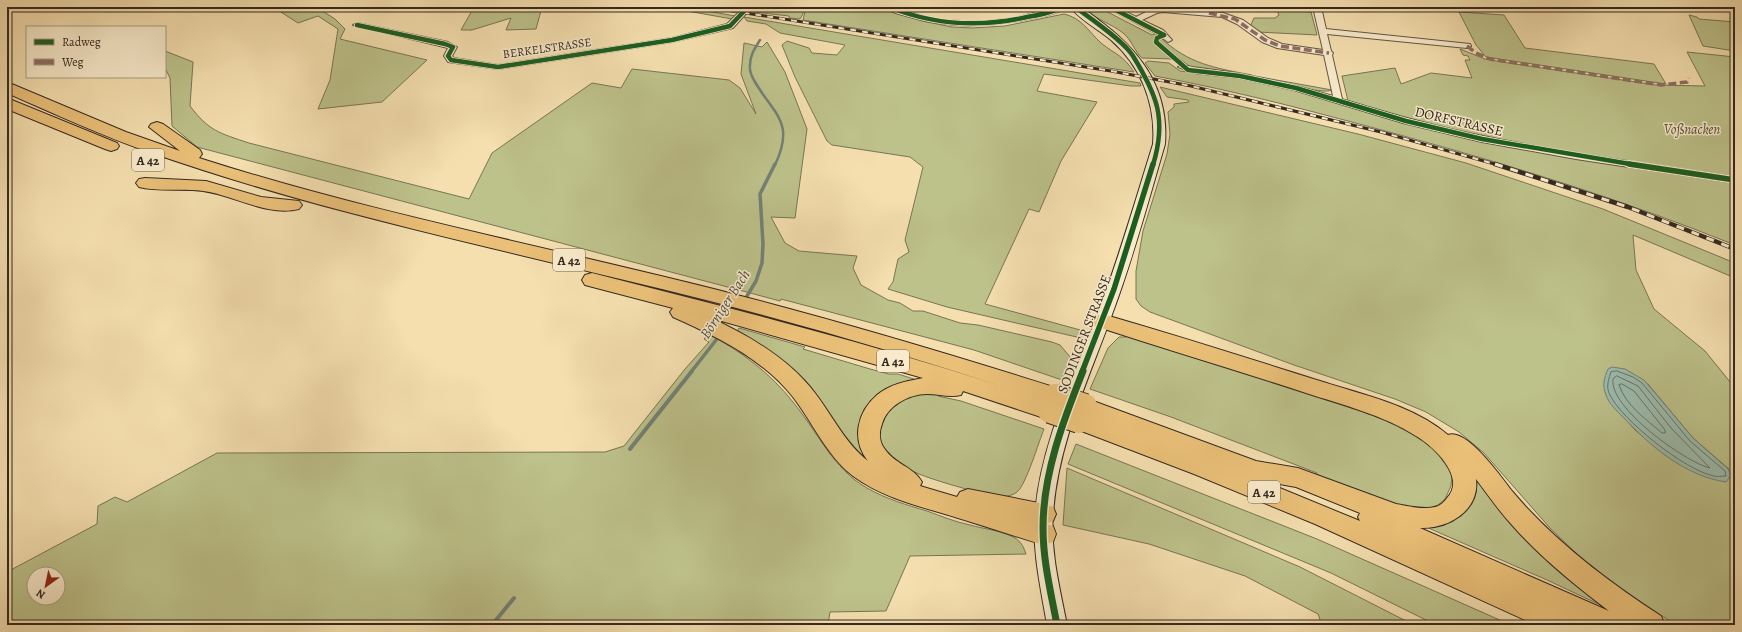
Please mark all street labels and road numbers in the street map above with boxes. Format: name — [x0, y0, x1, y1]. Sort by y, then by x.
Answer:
street label: BERKELSTRASSE — [502, 34, 592, 62]
street label: DORFSTRASSE — [1413, 102, 1505, 141]
road number: A 42 — [132, 149, 164, 171]
road number: A 42 — [553, 249, 585, 271]
street label: SODINGER STRASSE — [1053, 272, 1116, 396]
road number: A 42 — [877, 350, 909, 372]
road number: A 42 — [1248, 481, 1280, 503]

